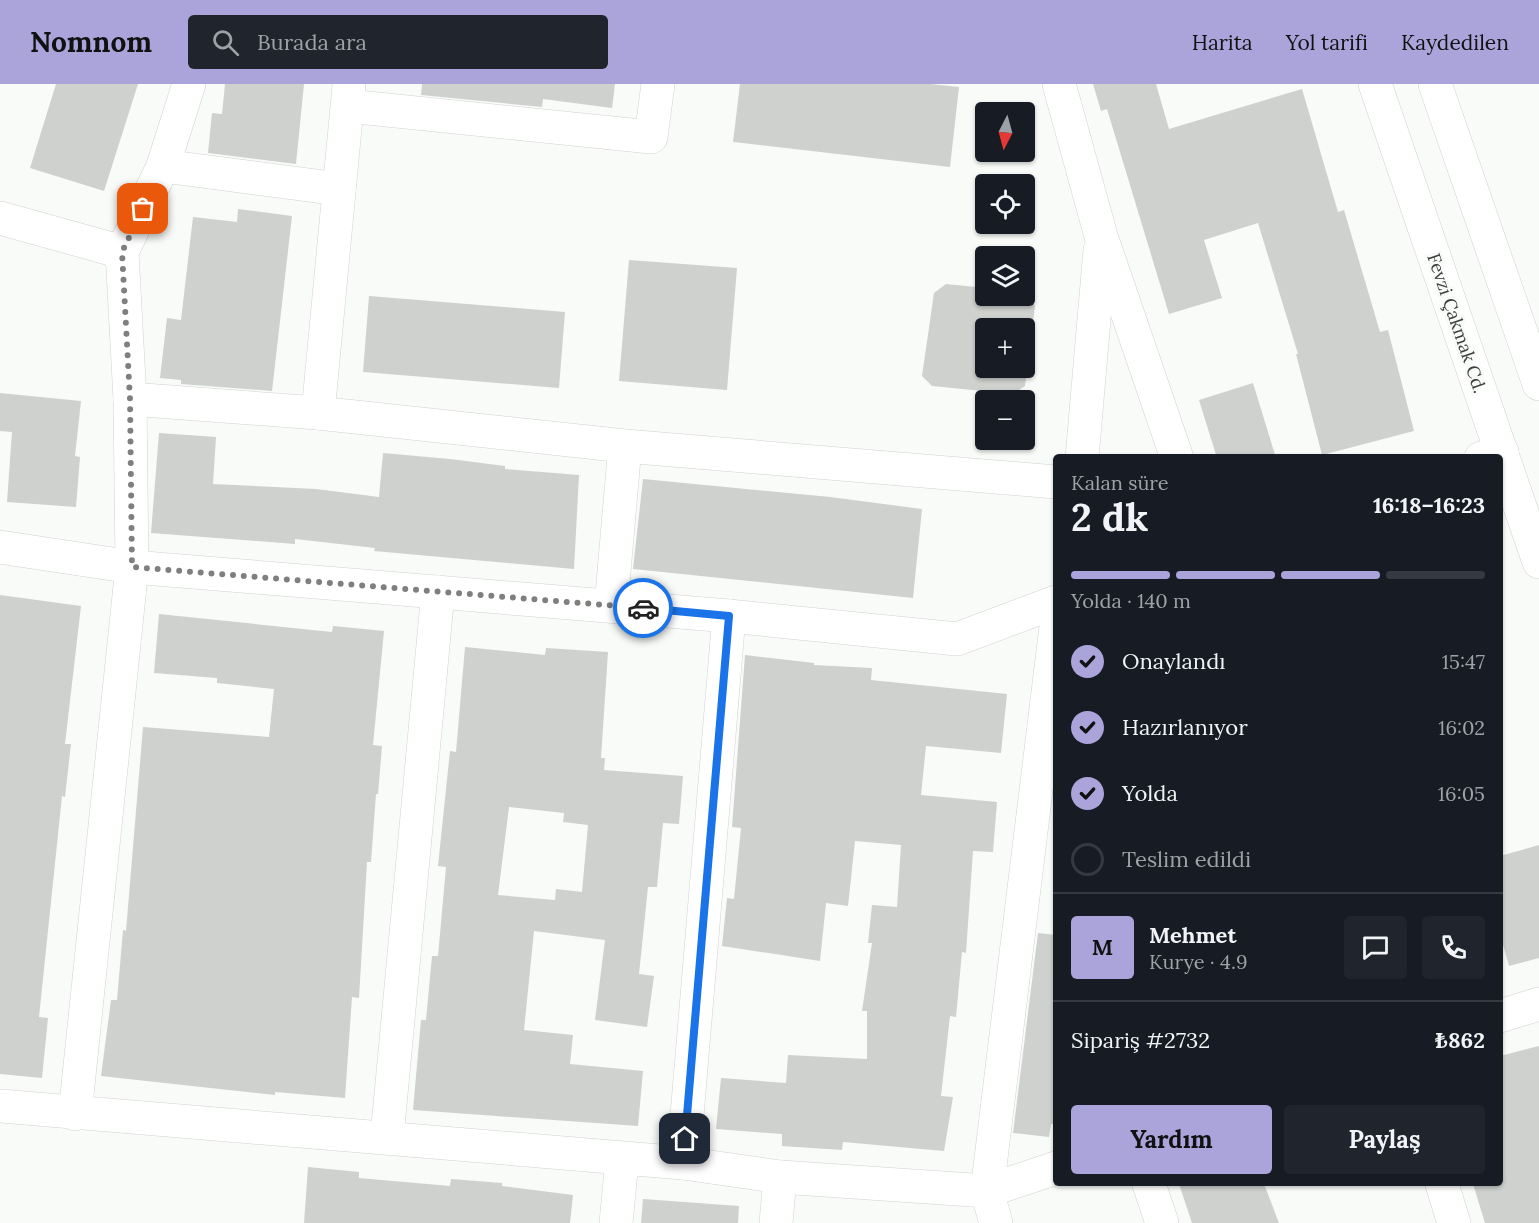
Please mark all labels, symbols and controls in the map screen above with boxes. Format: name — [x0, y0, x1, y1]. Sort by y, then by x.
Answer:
search box — [188, 15, 608, 69]
text: Nomnom — [30, 24, 152, 60]
icon: search — [209, 26, 242, 59]
text: Burada ara — [257, 28, 367, 56]
text: Harita — [1192, 29, 1253, 56]
text: Yol tarifi — [1286, 29, 1368, 56]
text: Kaydedilen — [1401, 29, 1509, 56]
north arrow — [975, 102, 1035, 162]
map controls — [975, 102, 1035, 450]
button: locate — [975, 174, 1035, 234]
pin — [117, 183, 168, 234]
icon: bag — [126, 192, 159, 225]
button: layers — [975, 246, 1035, 306]
street label: Fevzi Çakmak Cd. — [1422, 250, 1492, 396]
button: + — [975, 318, 1035, 378]
button: − — [975, 390, 1035, 450]
text: Kalan süre — [1071, 470, 1169, 495]
text: 16:18–16:23 — [1373, 491, 1485, 519]
text: 2 dk — [1071, 492, 1148, 542]
courier — [613, 578, 673, 638]
text: Yolda · 140 m — [1071, 588, 1191, 613]
icon: car — [627, 592, 660, 625]
icon: check — [1071, 645, 1104, 678]
text: Onaylandı — [1122, 647, 1226, 675]
text: 15:47 — [1442, 649, 1485, 674]
icon: check — [1071, 711, 1104, 744]
text: Hazırlanıyor — [1122, 713, 1248, 741]
text: 16:02 — [1438, 715, 1485, 740]
icon: check — [1071, 777, 1104, 810]
text: Yolda — [1122, 779, 1178, 807]
text: 16:05 — [1438, 781, 1485, 806]
text: Teslim edildi — [1122, 845, 1251, 873]
button: chat — [1344, 916, 1407, 979]
button: phone — [1422, 916, 1485, 979]
text: Mehmet — [1149, 921, 1237, 949]
text: M — [1092, 933, 1113, 961]
text: Kurye · 4.9 — [1149, 949, 1247, 974]
text: Sipariş #2732 — [1071, 1026, 1210, 1054]
text: ₺862 — [1435, 1026, 1485, 1054]
button: Yardım — [1071, 1105, 1272, 1174]
button: Paylaş — [1284, 1105, 1485, 1174]
pin — [659, 1113, 710, 1164]
icon: home — [668, 1122, 701, 1155]

